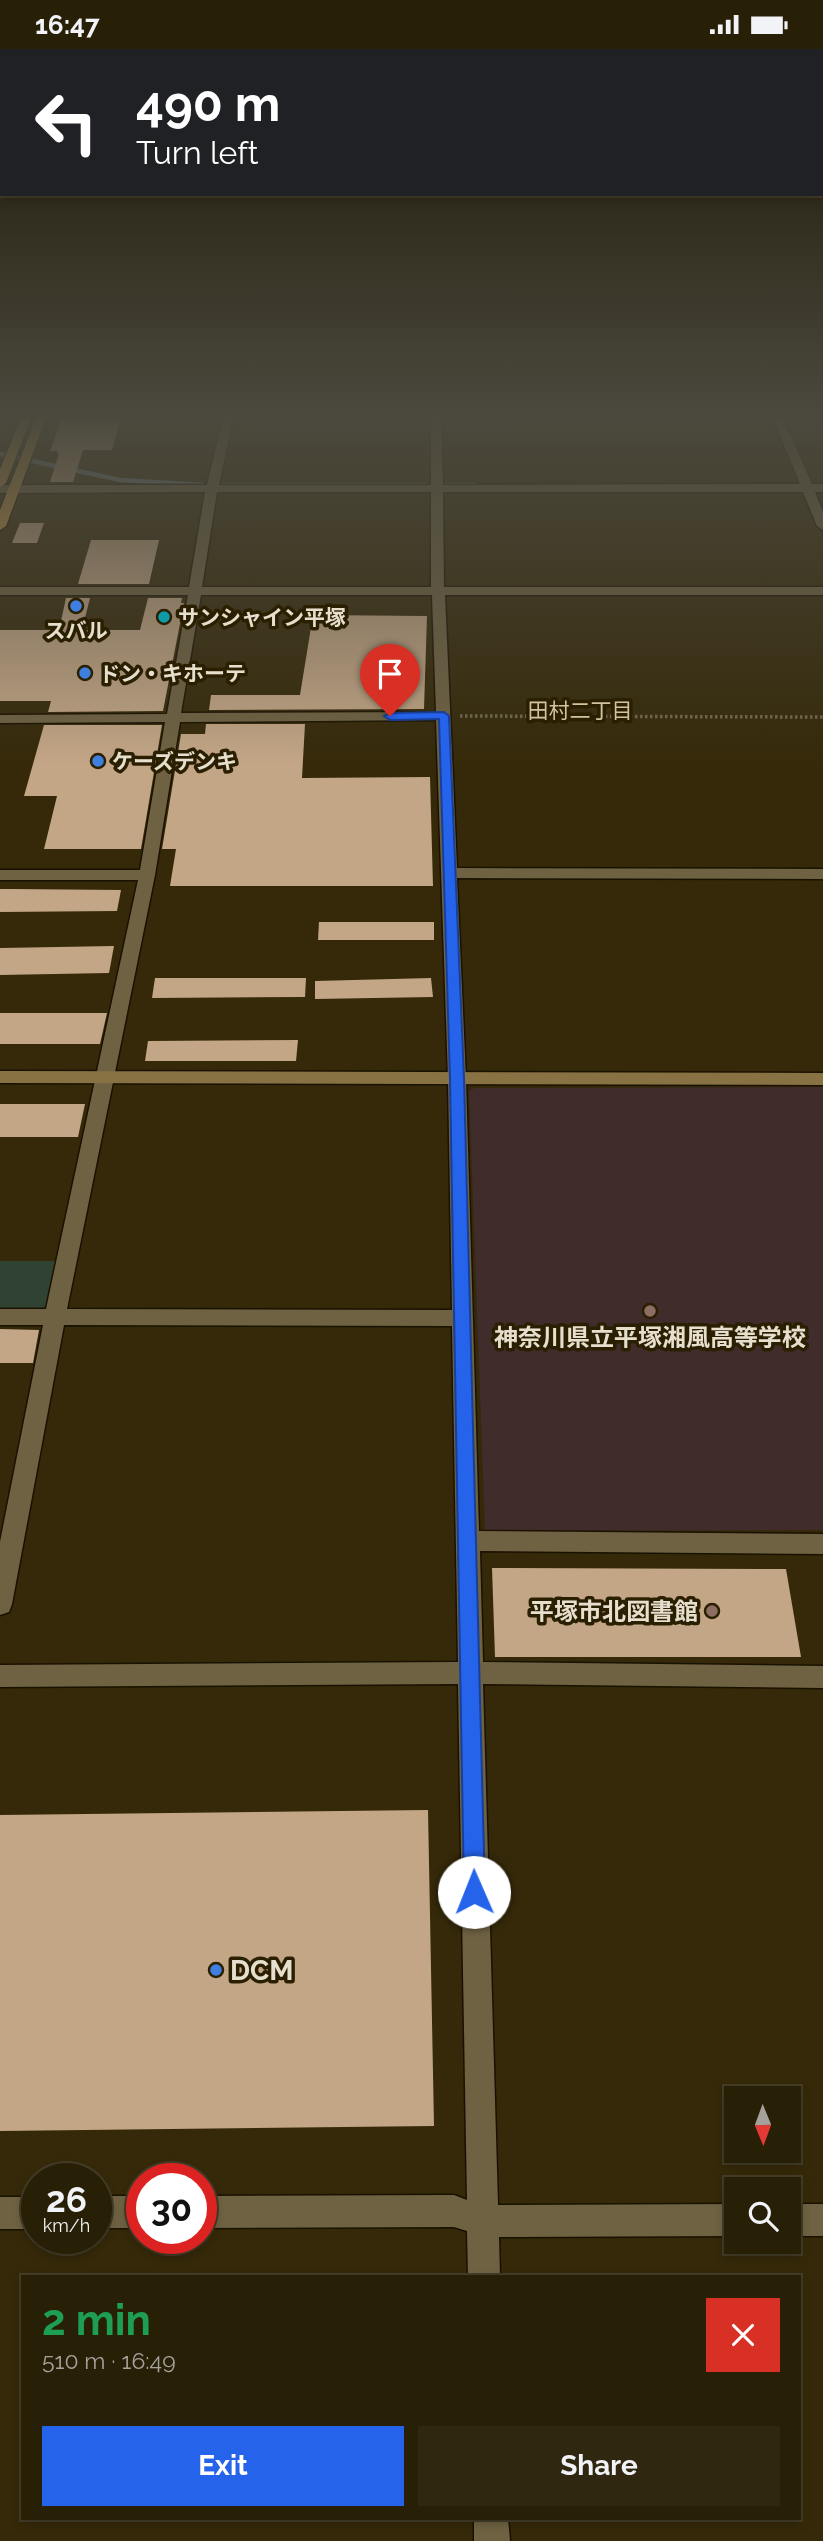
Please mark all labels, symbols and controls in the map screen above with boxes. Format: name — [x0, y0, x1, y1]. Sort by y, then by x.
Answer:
text: 16:47 — [35, 10, 99, 40]
text: 490 m — [136, 75, 280, 132]
icon: left — [21, 77, 112, 168]
text: Turn left — [136, 134, 258, 171]
marker: スバル — [68, 598, 84, 614]
place label: サンシャイン平塚 — [178, 605, 346, 630]
marker: サンシャイン平塚 — [156, 609, 172, 625]
place label: スバル — [45, 618, 108, 643]
pin — [360, 644, 420, 716]
icon: arrive — [371, 655, 409, 693]
place label: ドン・キホーテ — [99, 661, 246, 686]
marker: ドン・キホーテ — [77, 665, 93, 681]
district label: 田村二丁目 — [528, 698, 633, 723]
place label: ケーズデンキ — [112, 749, 237, 774]
marker: ケーズデンキ — [90, 753, 106, 769]
marker: 神奈川県立平塚湘風高等学校 — [642, 1303, 658, 1319]
place label: 神奈川県立平塚湘風高等学校 — [494, 1323, 806, 1352]
place label: 平塚市北図書館 — [530, 1597, 698, 1626]
marker: 平塚市北図書館 — [704, 1603, 720, 1619]
position arrow — [437, 1855, 511, 1929]
place label: DCM — [230, 1954, 293, 1987]
marker: DCM — [208, 1962, 224, 1978]
north arrow — [724, 2086, 802, 2163]
map controls — [724, 2086, 801, 2254]
speed limit sign: 30 — [126, 2163, 217, 2254]
button: search — [724, 2177, 801, 2254]
text: 26 — [46, 2179, 87, 2220]
text: km/h — [43, 2215, 90, 2236]
text: 2 min — [42, 2296, 151, 2345]
button: close — [706, 2298, 780, 2372]
text: 510 m · 16:49 — [42, 2347, 176, 2374]
button: Exit — [42, 2426, 404, 2506]
button: Share — [418, 2426, 780, 2506]

